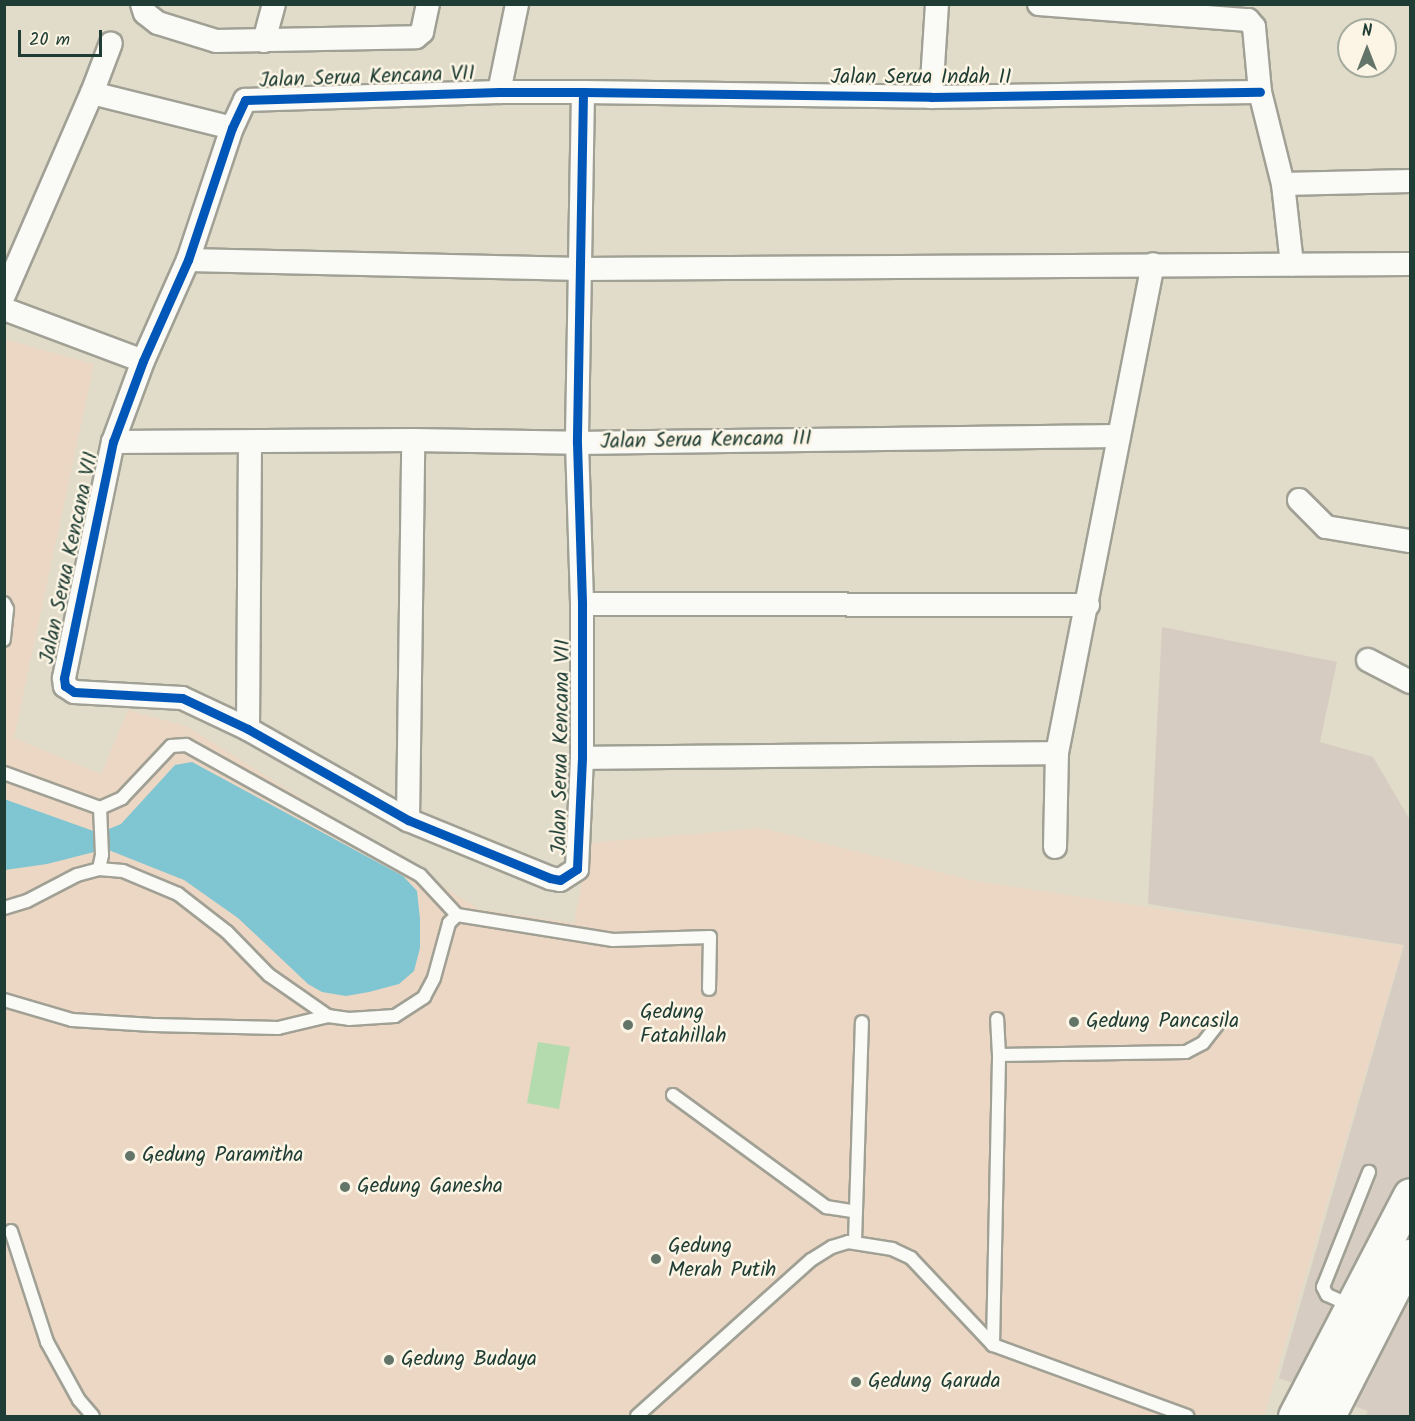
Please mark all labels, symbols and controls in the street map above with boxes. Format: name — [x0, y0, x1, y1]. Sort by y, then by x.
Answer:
scale bar — [21, 18, 105, 56]
north arrow — [1337, 18, 1397, 78]
text: N — [1362, 19, 1372, 44]
text: 20 m — [29, 26, 70, 55]
street label: Jalan Serua Kencana VII — [259, 62, 475, 94]
street label: Jalan Serua Indah II — [831, 65, 1011, 91]
street label: Jalan Serua Kencana III — [600, 427, 812, 455]
street label: Jalan Serua Kencana VII — [35, 450, 105, 666]
street label: Jalan Serua Kencana VII — [548, 639, 576, 855]
place label: Gedung Fatahillah — [640, 1000, 726, 1050]
place label: Gedung Pancasila — [1086, 1009, 1239, 1035]
marker: Gedung Pancasila — [1067, 1015, 1081, 1029]
marker: Gedung Fatahillah — [621, 1018, 635, 1032]
place label: Gedung Paramitha — [142, 1143, 303, 1169]
marker: Gedung Paramitha — [123, 1149, 137, 1163]
place label: Gedung Ganesha — [357, 1174, 503, 1200]
marker: Gedung Ganesha — [338, 1180, 352, 1194]
place label: Gedung Merah Putih — [668, 1234, 776, 1284]
marker: Gedung Merah Putih — [649, 1252, 663, 1266]
place label: Gedung Budaya — [401, 1347, 537, 1373]
marker: Gedung Budaya — [382, 1353, 396, 1367]
place label: Gedung Garuda — [868, 1369, 1001, 1395]
marker: Gedung Garuda — [849, 1375, 863, 1389]

